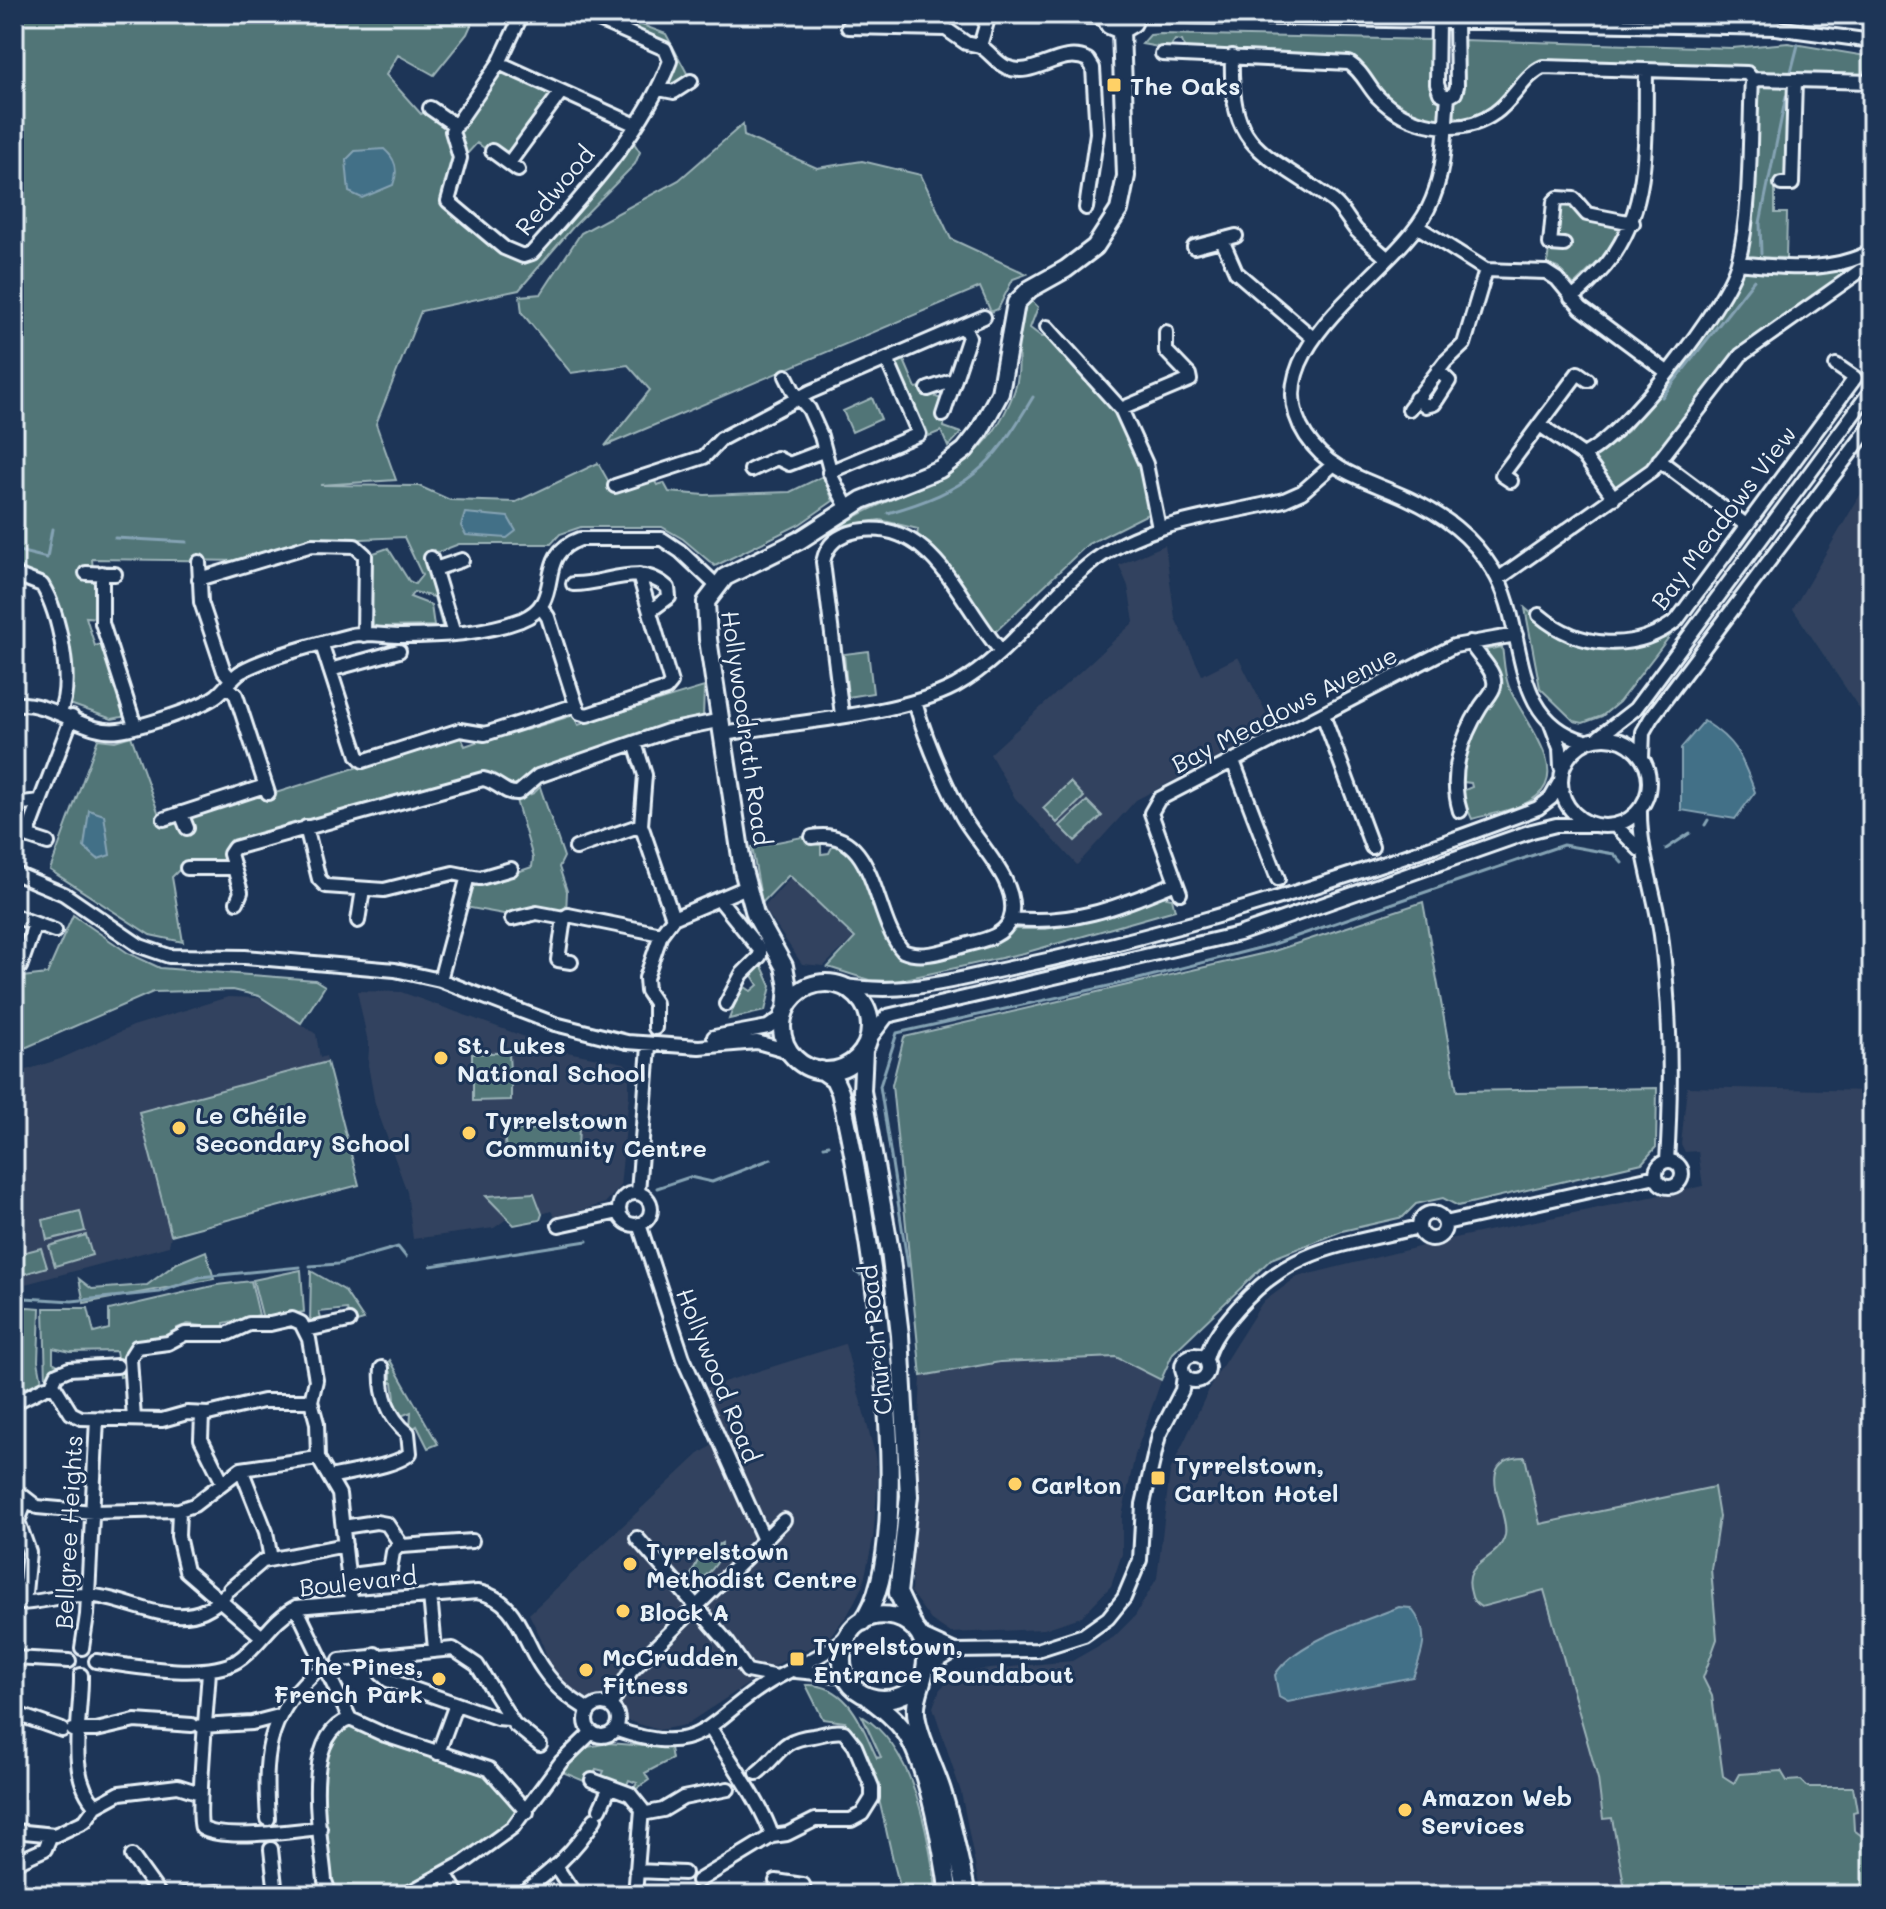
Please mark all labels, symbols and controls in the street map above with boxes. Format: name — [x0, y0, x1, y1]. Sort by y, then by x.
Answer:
place label: The Oaks — [1130, 70, 1240, 101]
marker: The Oaks — [1105, 76, 1123, 94]
street label: Redwood — [507, 139, 601, 241]
street label: Bay Meadows View — [1644, 419, 1802, 615]
street label: Hollywoodrath Road — [715, 609, 779, 847]
street label: Bay Meadows Avenue — [1166, 639, 1402, 779]
place label: St. Lukes National School — [457, 1029, 646, 1088]
marker: St. Lukes National School — [432, 1049, 450, 1067]
place label: Le Chéile Secondary School — [195, 1099, 410, 1158]
place label: Tyrrelstown Community Centre — [485, 1104, 707, 1163]
marker: Le Chéile Secondary School — [170, 1119, 188, 1137]
marker: Tyrrelstown Community Centre — [460, 1124, 478, 1142]
street label: Church Road — [852, 1263, 898, 1417]
street label: Hollywood Road — [670, 1283, 768, 1467]
street label: Bellgree Heights — [47, 1434, 89, 1630]
place label: Tyrrelstown, Carlton Hotel — [1174, 1449, 1339, 1508]
place label: Carlton — [1031, 1469, 1122, 1500]
marker: Tyrrelstown, Carlton Hotel — [1149, 1469, 1167, 1487]
marker: Carlton — [1006, 1475, 1024, 1493]
place label: Tyrrelstown Methodist Centre — [646, 1535, 857, 1594]
marker: Tyrrelstown Methodist Centre — [621, 1555, 639, 1573]
street label: Boulevard — [298, 1559, 418, 1603]
place label: Block A — [639, 1596, 729, 1627]
marker: Block A — [614, 1602, 632, 1620]
place label: Tyrrelstown, Entrance Roundabout — [813, 1630, 1074, 1689]
place label: McCrudden Fitness — [602, 1641, 738, 1700]
place label: The Pines, French Park — [274, 1650, 423, 1709]
marker: Tyrrelstown, Entrance Roundabout — [788, 1650, 806, 1668]
marker: McCrudden Fitness — [577, 1661, 595, 1679]
marker: The Pines, French Park — [430, 1670, 448, 1688]
place label: Amazon Web Services — [1421, 1781, 1572, 1840]
marker: Amazon Web Services — [1396, 1801, 1414, 1819]

